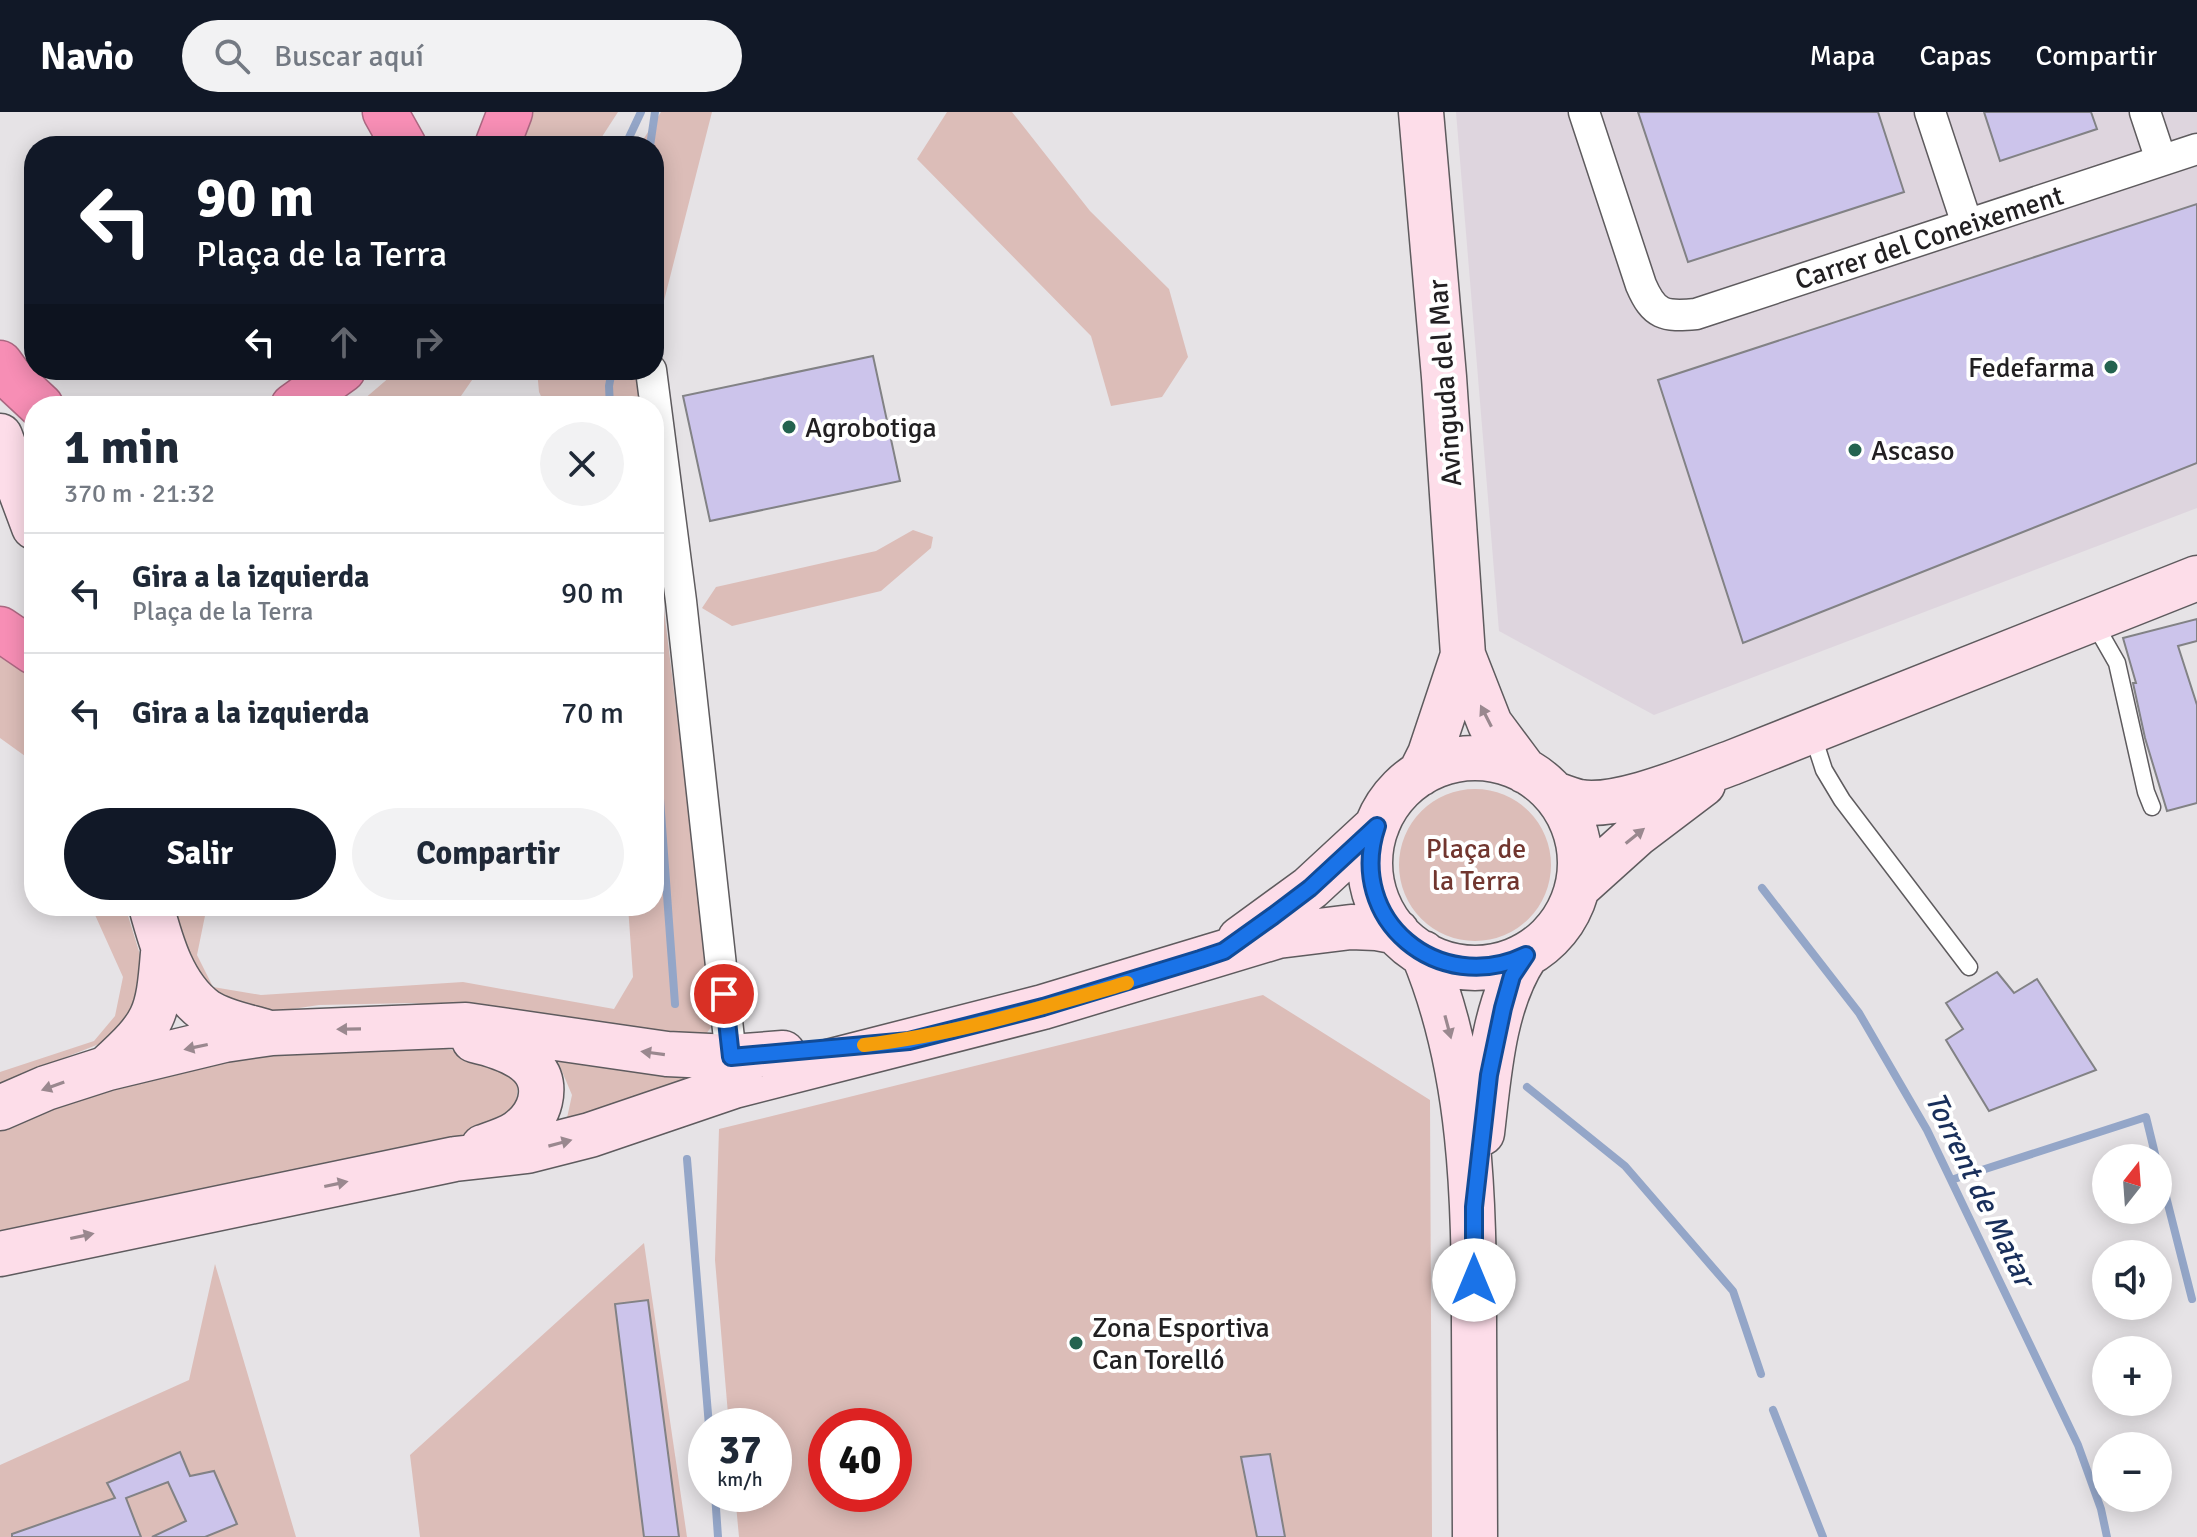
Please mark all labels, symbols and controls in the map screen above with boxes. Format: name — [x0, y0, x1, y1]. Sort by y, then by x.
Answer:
search box — [182, 20, 742, 92]
text: Navio — [40, 33, 134, 80]
icon: search — [210, 34, 254, 78]
text: Buscar aquí — [274, 38, 424, 75]
text: Mapa — [1810, 39, 1875, 73]
text: Capas — [1919, 39, 1992, 73]
text: Compartir — [2036, 39, 2157, 73]
text: 90 m — [196, 163, 314, 232]
icon: left — [64, 168, 168, 272]
street label: Carrer del Coneixement — [1791, 178, 2068, 297]
text: Plaça de la Terra — [196, 232, 447, 277]
street label: Avinguda del Mar — [1421, 278, 1469, 488]
icon: left — [238, 320, 282, 364]
icon: ahead — [322, 320, 366, 364]
icon: right — [406, 320, 450, 364]
place label: Fedefarma — [1968, 351, 2095, 385]
marker: Fedefarma — [2102, 358, 2120, 376]
place label: Agrobotiga — [805, 411, 937, 445]
text: 1 min — [64, 418, 180, 477]
marker: Agrobotiga — [780, 418, 798, 436]
button: close — [540, 422, 624, 506]
place label: Ascaso — [1871, 434, 1955, 468]
marker: Ascaso — [1846, 441, 1864, 459]
text: 370 m · 21:32 — [64, 478, 215, 510]
text: Gira a la izquierda — [132, 559, 369, 596]
icon: left — [64, 571, 108, 615]
text: 90 m — [561, 575, 624, 612]
text: Plaça de la Terra — [132, 596, 314, 628]
icon: left — [64, 691, 108, 735]
text: Gira a la izquierda — [132, 695, 369, 732]
text: 70 m — [561, 695, 624, 732]
one-way arrow — [1480, 705, 1493, 728]
button: Salir — [64, 808, 336, 900]
button: Compartir — [352, 808, 624, 900]
one-way arrow — [1625, 828, 1645, 845]
park label: Plaça de la Terra — [1426, 832, 1526, 898]
pin — [690, 960, 758, 1028]
icon: arrive — [702, 972, 746, 1016]
one-way arrow — [1442, 1015, 1454, 1040]
one-way arrow — [336, 1023, 361, 1035]
one-way arrow — [183, 1041, 208, 1054]
one-way arrow — [640, 1046, 665, 1059]
one-way arrow — [41, 1081, 65, 1093]
water label: Torrent de Matar — [1917, 1086, 2044, 1296]
one-way arrow — [547, 1136, 572, 1148]
north arrow — [2092, 1144, 2172, 1224]
map controls — [2092, 1144, 2172, 1512]
one-way arrow — [324, 1177, 349, 1190]
one-way arrow — [69, 1230, 94, 1242]
position arrow — [1432, 1238, 1516, 1322]
button: sound — [2092, 1240, 2172, 1320]
place label: Zona Esportiva Can Torelló — [1092, 1311, 1270, 1377]
marker: Zona Esportiva Can Torelló — [1067, 1334, 1085, 1352]
button: + — [2092, 1336, 2172, 1416]
speed limit sign: 40 — [808, 1408, 912, 1512]
text: 37 — [718, 1425, 762, 1475]
button: − — [2092, 1432, 2172, 1512]
text: km/h — [717, 1467, 763, 1492]

